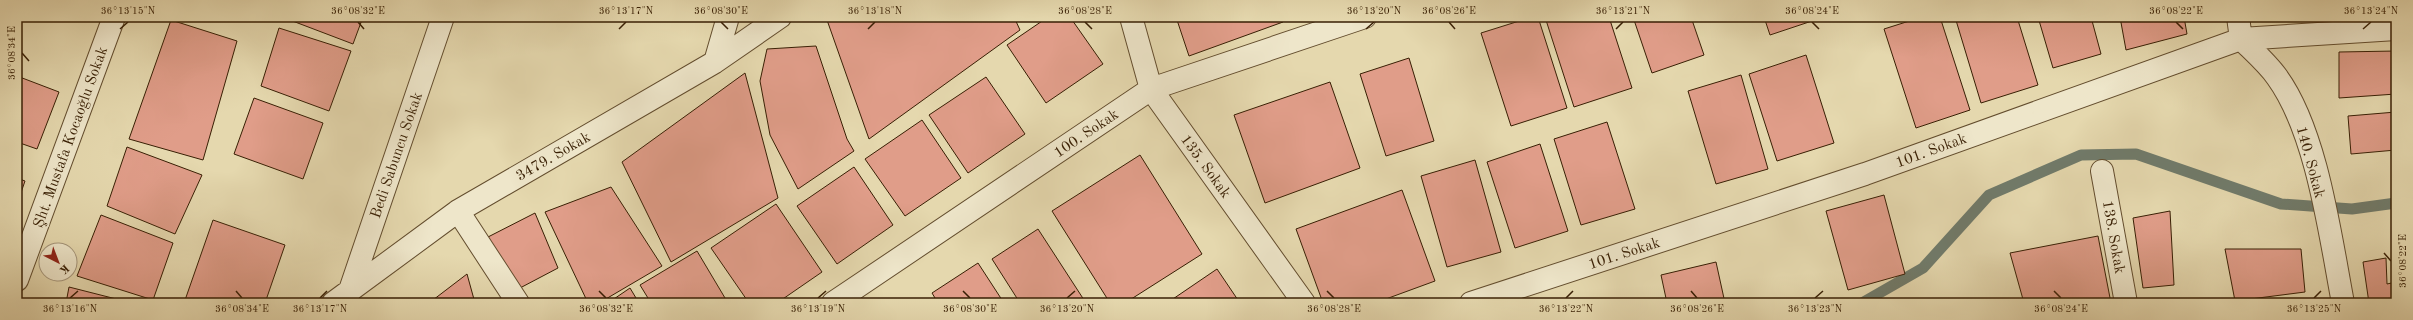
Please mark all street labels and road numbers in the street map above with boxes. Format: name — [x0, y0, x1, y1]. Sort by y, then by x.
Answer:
street label: Şht. Mustafa Kocaoğlu Sokak — [32, 45, 111, 230]
street label: Bedi Sabuncu Sokak — [369, 90, 426, 220]
street label: 100. Sokak — [1052, 107, 1122, 161]
street label: 140. Sokak — [2293, 125, 2326, 200]
street label: 3479. Sokak — [514, 130, 594, 185]
street label: 135. Sokak — [1177, 132, 1233, 201]
street label: 101. Sokak — [1894, 132, 1969, 171]
street label: 138. Sokak — [2099, 199, 2126, 275]
street label: 101. Sokak — [1587, 236, 1662, 273]

